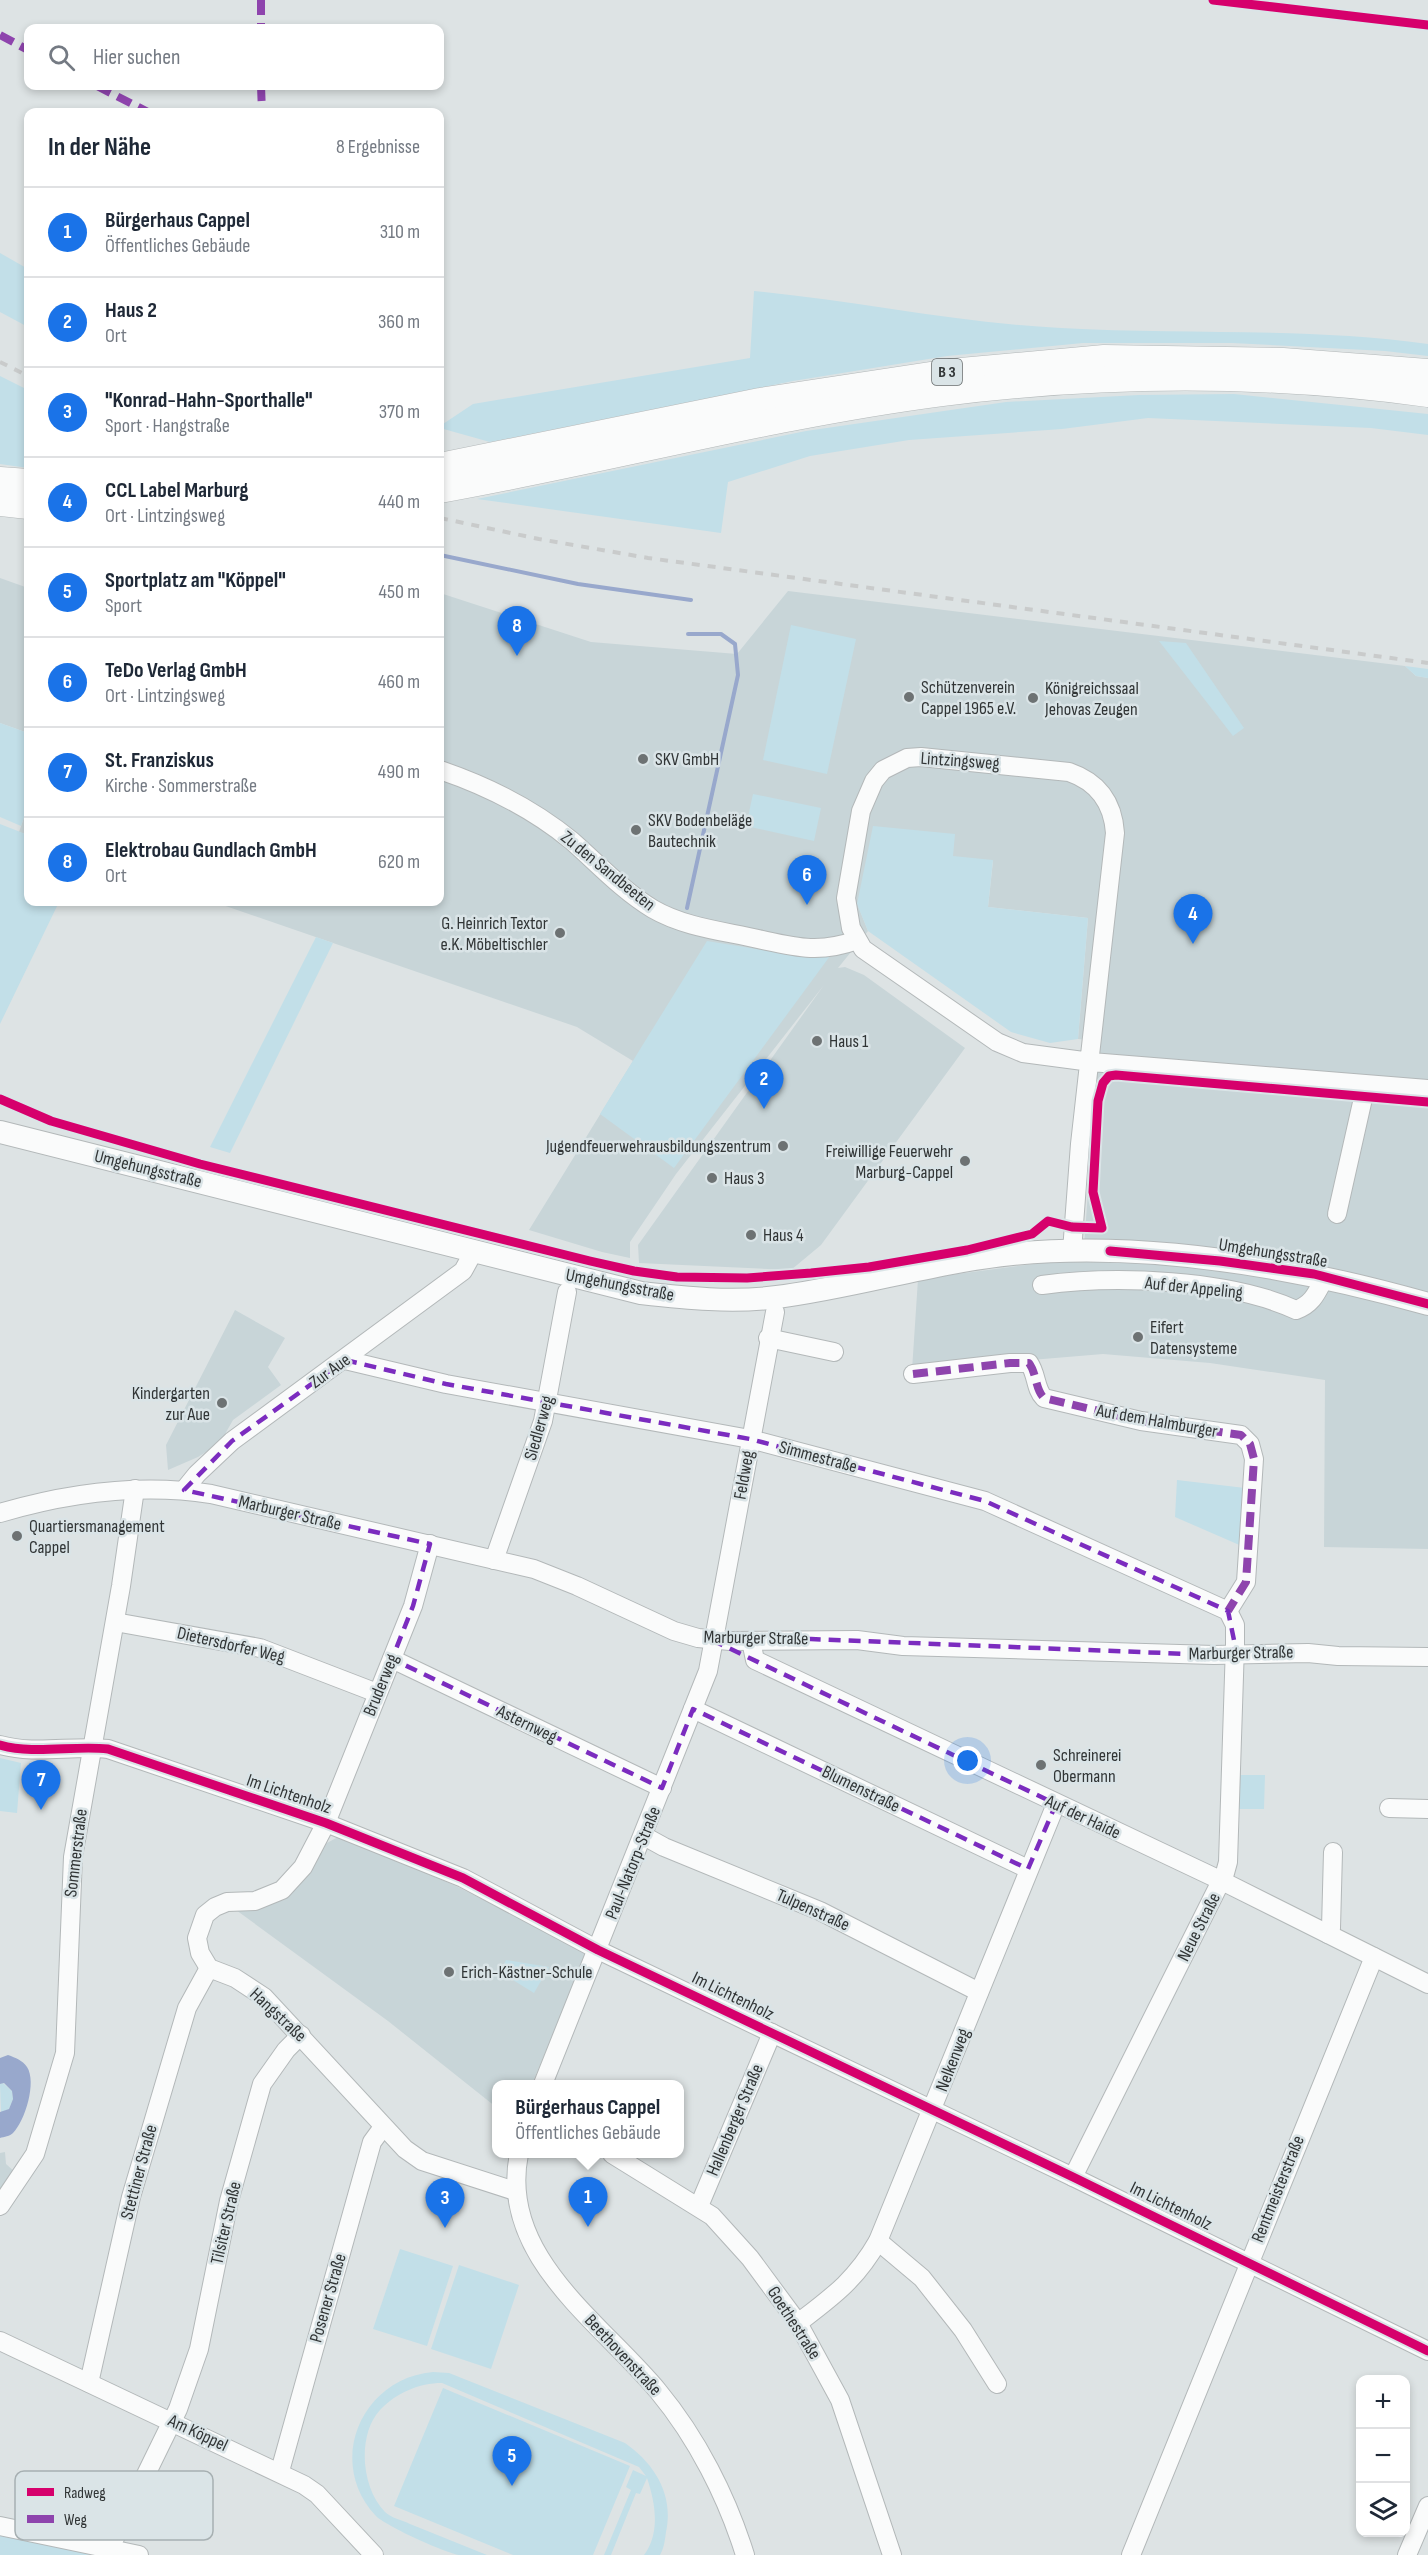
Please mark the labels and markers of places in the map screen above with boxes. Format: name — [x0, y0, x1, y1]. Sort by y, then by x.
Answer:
pin: 8 — [498, 606, 536, 656]
place label: Schützenverein Cappel 1965 e.V. — [921, 677, 1016, 719]
place label: Königreichssaal Jehovas Zeugen — [1044, 678, 1139, 720]
marker: Schützenverein Cappel 1965 e.V. — [902, 690, 916, 704]
marker: Königreichssaal Jehovas Zeugen — [1026, 691, 1040, 705]
place label: SKV GmbH — [655, 749, 719, 770]
marker: SKV GmbH — [636, 752, 650, 766]
place label: SKV Bodenbeläge Bautechnik — [648, 810, 752, 852]
marker: SKV Bodenbeläge Bautechnik — [629, 823, 643, 837]
pin: 6 — [788, 856, 826, 905]
pin: 4 — [1174, 894, 1212, 944]
place label: G. Heinrich Textor e.K. Möbeltischler — [441, 913, 548, 955]
marker: G. Heinrich Textor e.K. Möbeltischler — [553, 926, 567, 940]
place label: Haus 1 — [829, 1031, 869, 1052]
marker: Haus 1 — [810, 1034, 824, 1048]
pin: 2 — [744, 1060, 783, 1109]
place label: Jugendfeuerwehrausbildungszentrum — [545, 1136, 771, 1157]
marker: Jugendfeuerwehrausbildungszentrum — [776, 1139, 790, 1153]
place label: Freiwillige Feuerwehr Marburg-Cappel — [826, 1141, 953, 1183]
marker: Freiwillige Feuerwehr Marburg-Cappel — [958, 1154, 972, 1168]
place label: Haus 3 — [724, 1168, 764, 1189]
marker: Haus 3 — [705, 1171, 719, 1185]
place label: Haus 4 — [763, 1225, 804, 1246]
marker: Haus 4 — [744, 1228, 758, 1242]
place label: Eifert Datensysteme — [1150, 1317, 1237, 1359]
marker: Eifert Datensysteme — [1131, 1330, 1145, 1344]
place label: Kindergarten zur Aue — [132, 1383, 210, 1425]
marker: Kindergarten zur Aue — [215, 1396, 229, 1410]
place label: Quartiersmanagement Cappel — [29, 1516, 165, 1558]
marker: Quartiersmanagement Cappel — [10, 1529, 24, 1543]
place label: Schreinerei Obermann — [1053, 1745, 1121, 1787]
marker: Schreinerei Obermann — [1034, 1758, 1048, 1772]
pin: 7 — [22, 1760, 60, 1810]
place label: Erich-Kästner-Schule — [461, 1962, 593, 1983]
marker: Erich-Kästner-Schule — [442, 1965, 456, 1979]
pin: 3 — [426, 2178, 464, 2228]
pin: 1 — [568, 2178, 608, 2227]
pin: 5 — [492, 2436, 532, 2486]

